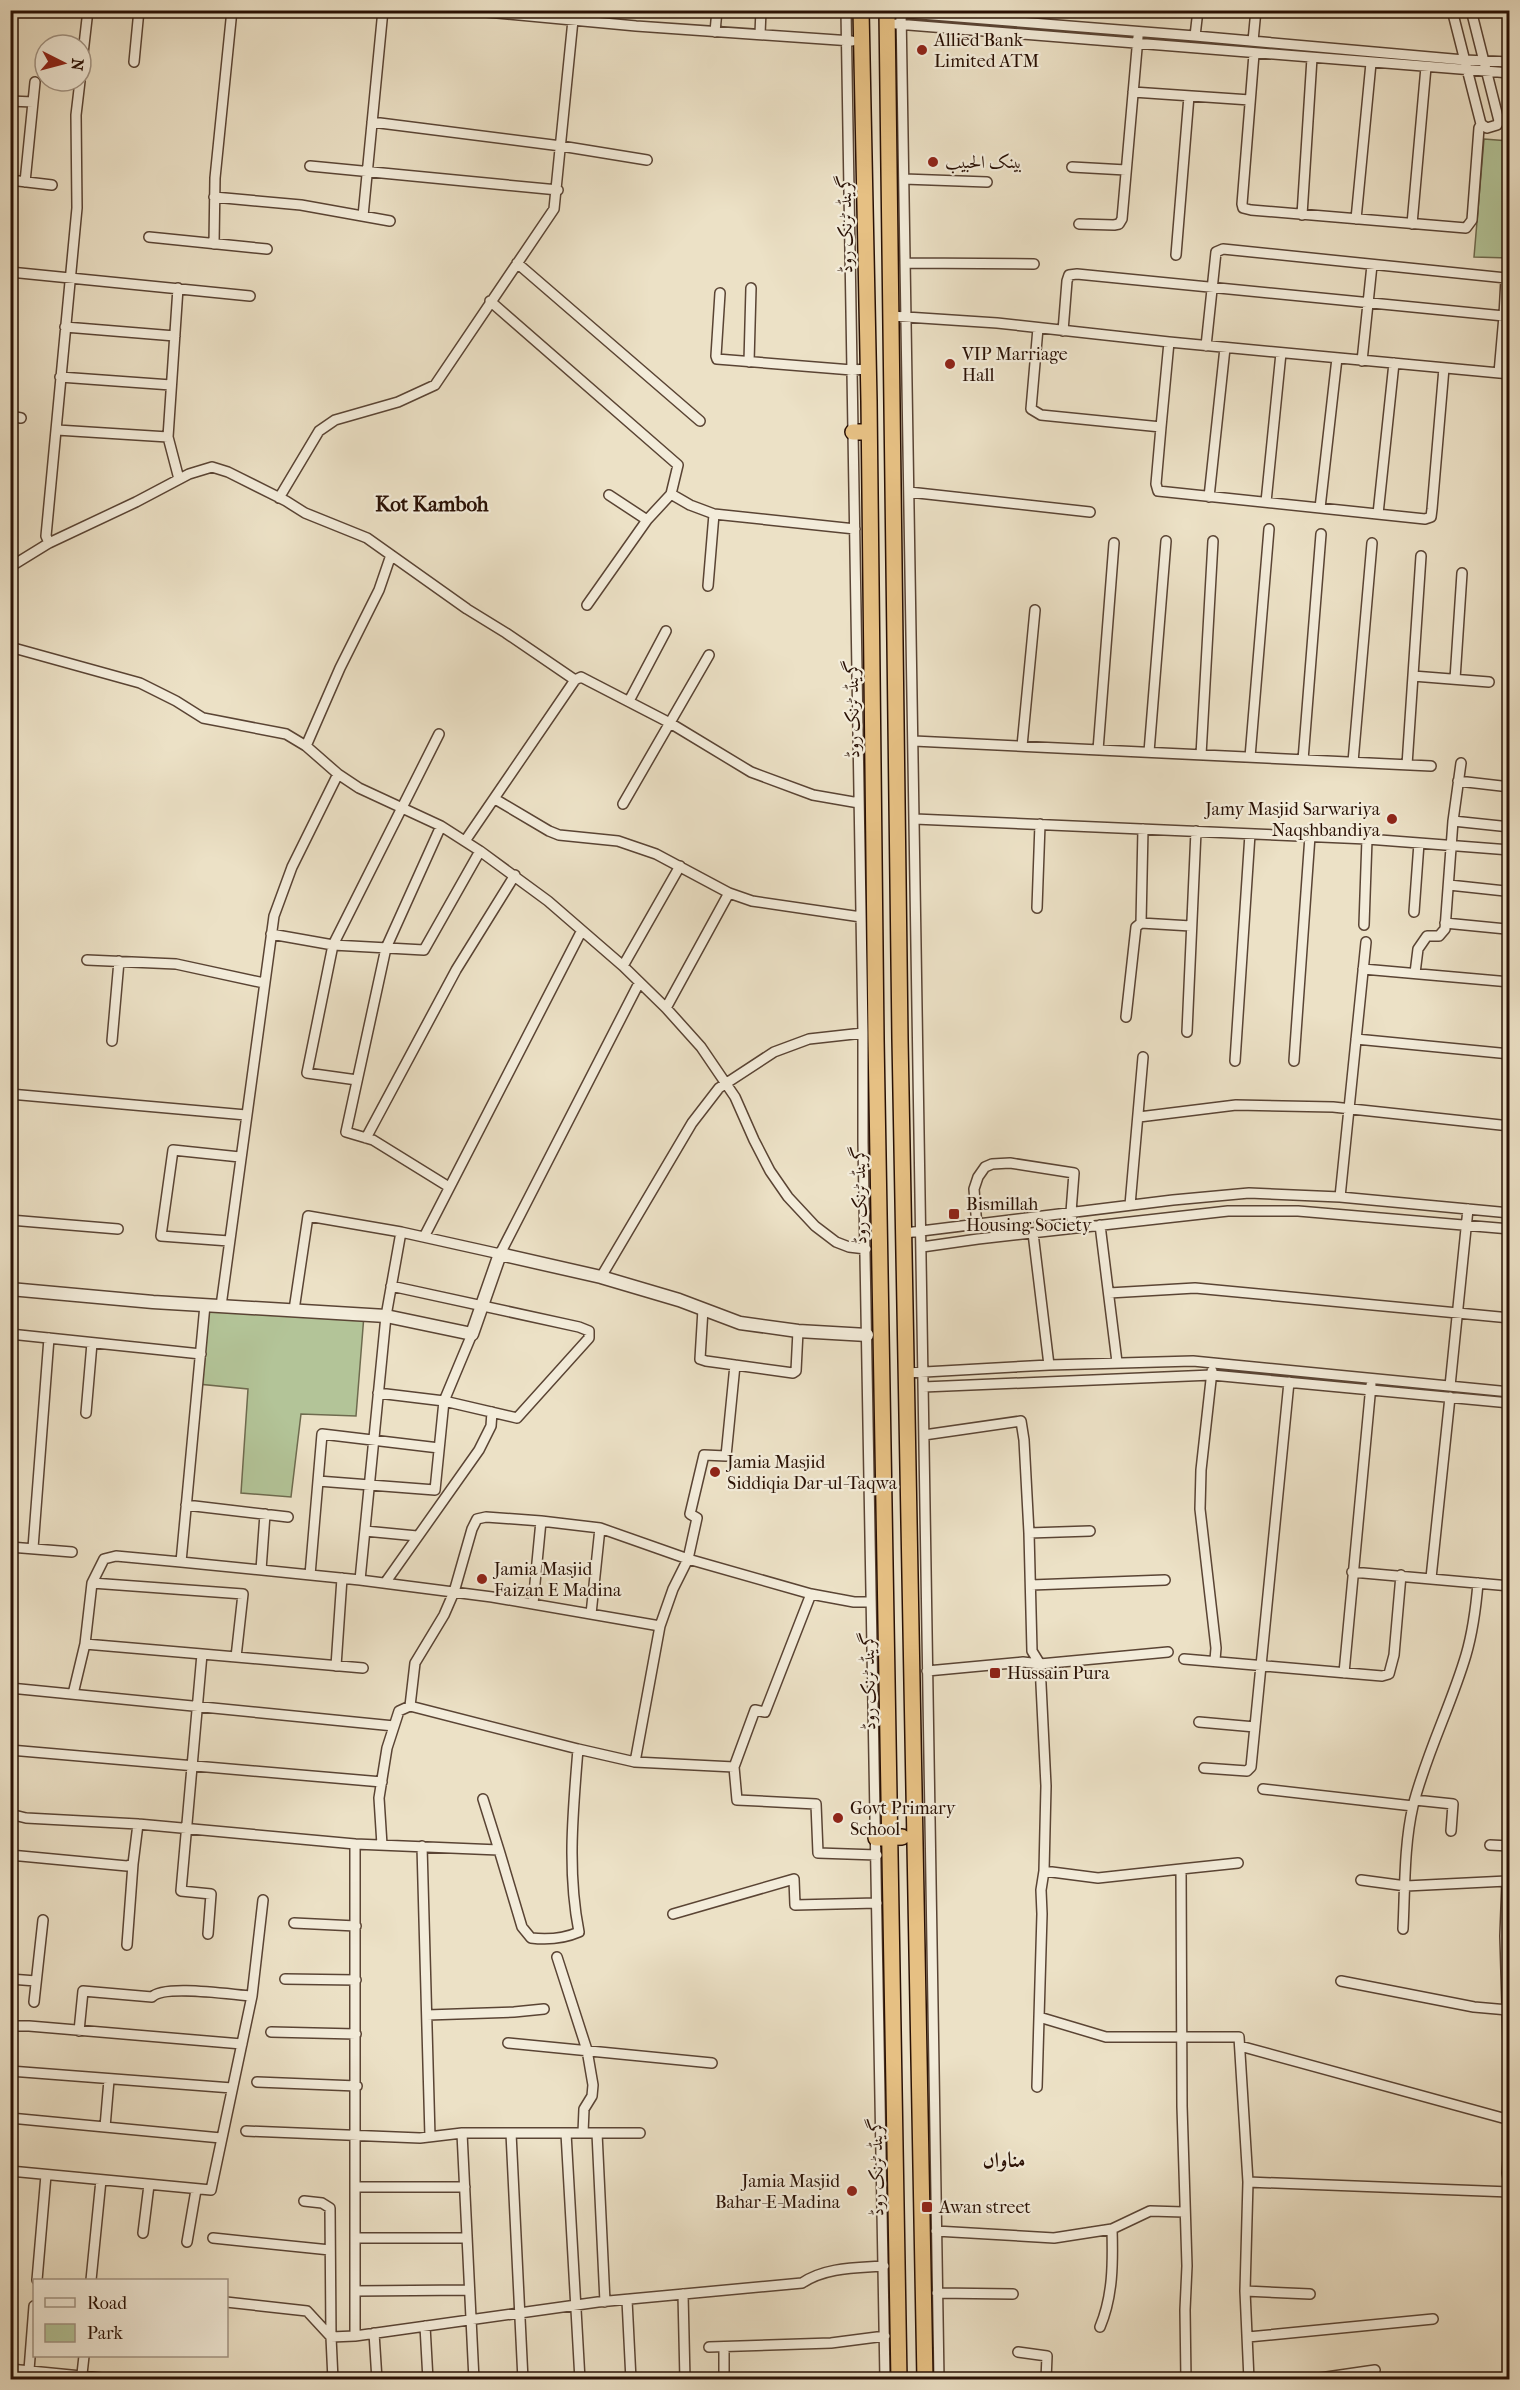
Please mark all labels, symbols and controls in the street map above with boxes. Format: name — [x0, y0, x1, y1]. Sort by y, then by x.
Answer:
place label: Allied Bank Limited ATM — [933, 30, 1039, 72]
north arrow — [33, 33, 93, 93]
marker: Allied Bank Limited ATM — [915, 43, 929, 57]
text: N — [67, 57, 88, 72]
place label: بينک الحبيب — [945, 152, 1022, 174]
marker: بينک الحبيب — [926, 155, 940, 169]
street label: گرینڈ ٹرنک روڈ — [833, 175, 858, 273]
place label: VIP Marriage Hall — [961, 344, 1068, 386]
marker: VIP Marriage Hall — [943, 357, 957, 371]
district label: Kot Kamboh — [375, 492, 489, 516]
street label: گرینڈ ٹرنک روڈ — [840, 660, 865, 758]
place label: Jamy Masjid Sarwariya Naqshbandiya — [1203, 799, 1381, 841]
marker: Jamy Masjid Sarwariya Naqshbandiya — [1385, 812, 1399, 826]
street label: گرینڈ ٹرنک روڈ — [847, 1146, 872, 1244]
place label: Bismillah Housing Society — [966, 1194, 1093, 1236]
marker: Bismillah Housing Society — [947, 1207, 961, 1221]
place label: Jamia Masjid Siddiqia Dar-ul-Taqwa — [725, 1452, 898, 1494]
marker: Jamia Masjid Siddiqia Dar-ul-Taqwa — [708, 1465, 722, 1479]
place label: Jamia Masjid Faizan E Madina — [492, 1559, 622, 1601]
marker: Jamia Masjid Faizan E Madina — [475, 1572, 489, 1586]
street label: گرینڈ ٹرنک روڈ — [856, 1632, 881, 1730]
place label: Hussain Pura — [1007, 1663, 1110, 1684]
marker: Hussain Pura — [988, 1666, 1002, 1680]
place label: Govt Primary School — [850, 1798, 957, 1840]
marker: Govt Primary School — [831, 1811, 845, 1825]
street label: گرینڈ ٹرنک روڈ — [864, 2118, 889, 2216]
district label: مناواں — [982, 2148, 1026, 2172]
place label: Jamia Masjid Bahar-E-Madina — [715, 2171, 841, 2213]
marker: Jamia Masjid Bahar-E-Madina — [845, 2184, 859, 2198]
place label: Awan street — [938, 2197, 1031, 2218]
marker: Awan street — [920, 2200, 934, 2214]
legend — [33, 2279, 228, 2357]
text: Road — [87, 2293, 127, 2314]
text: Park — [87, 2323, 124, 2344]

